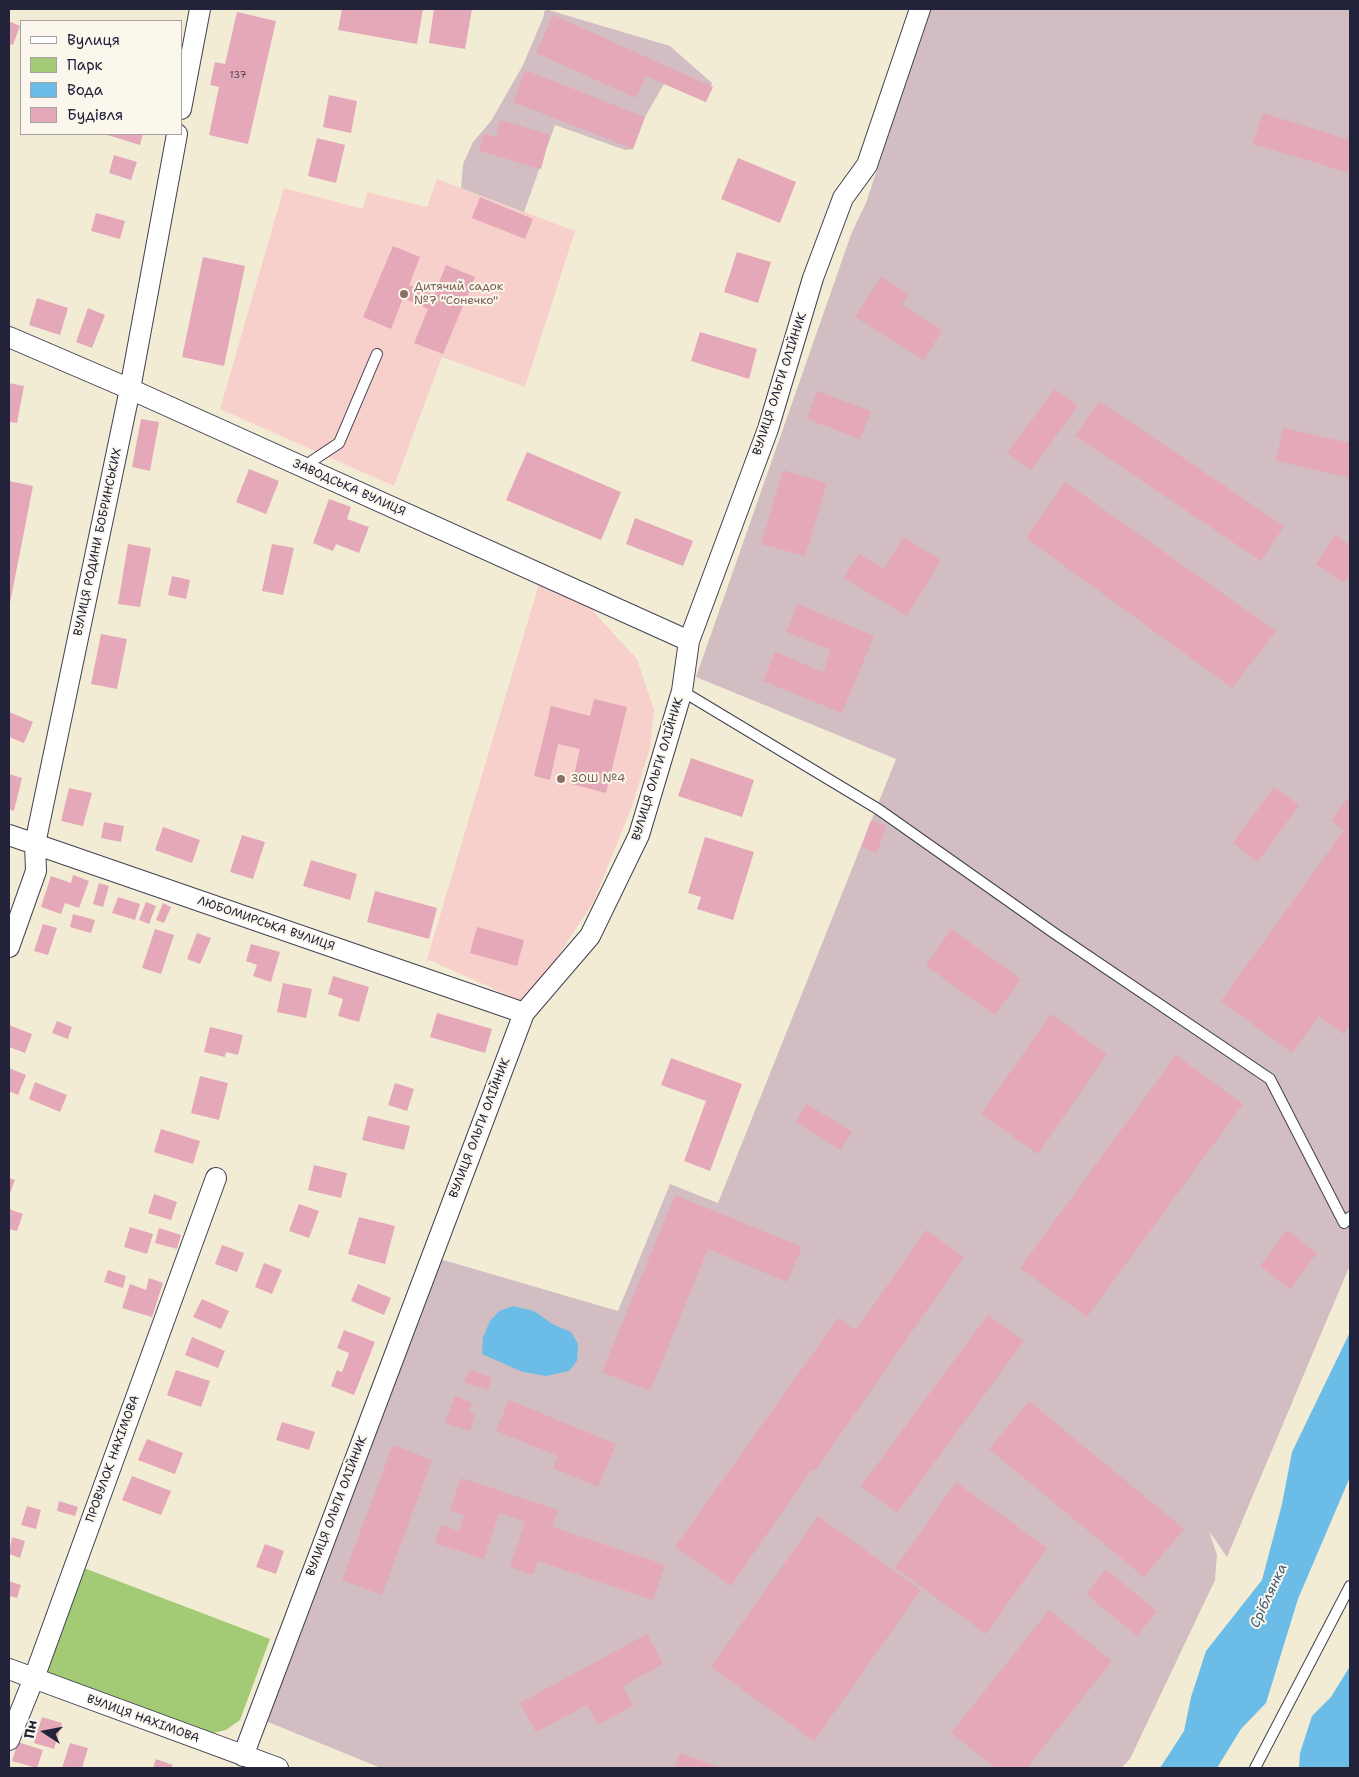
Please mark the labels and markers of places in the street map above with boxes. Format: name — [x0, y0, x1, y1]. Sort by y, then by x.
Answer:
place label: Дитячий садок №7 "Сонечко" — [414, 280, 503, 308]
marker: Дитячий садок №7 "Сонечко" — [398, 288, 410, 300]
place label: ЗОШ №4 — [571, 772, 625, 786]
marker: ЗОШ №4 — [555, 773, 567, 785]

